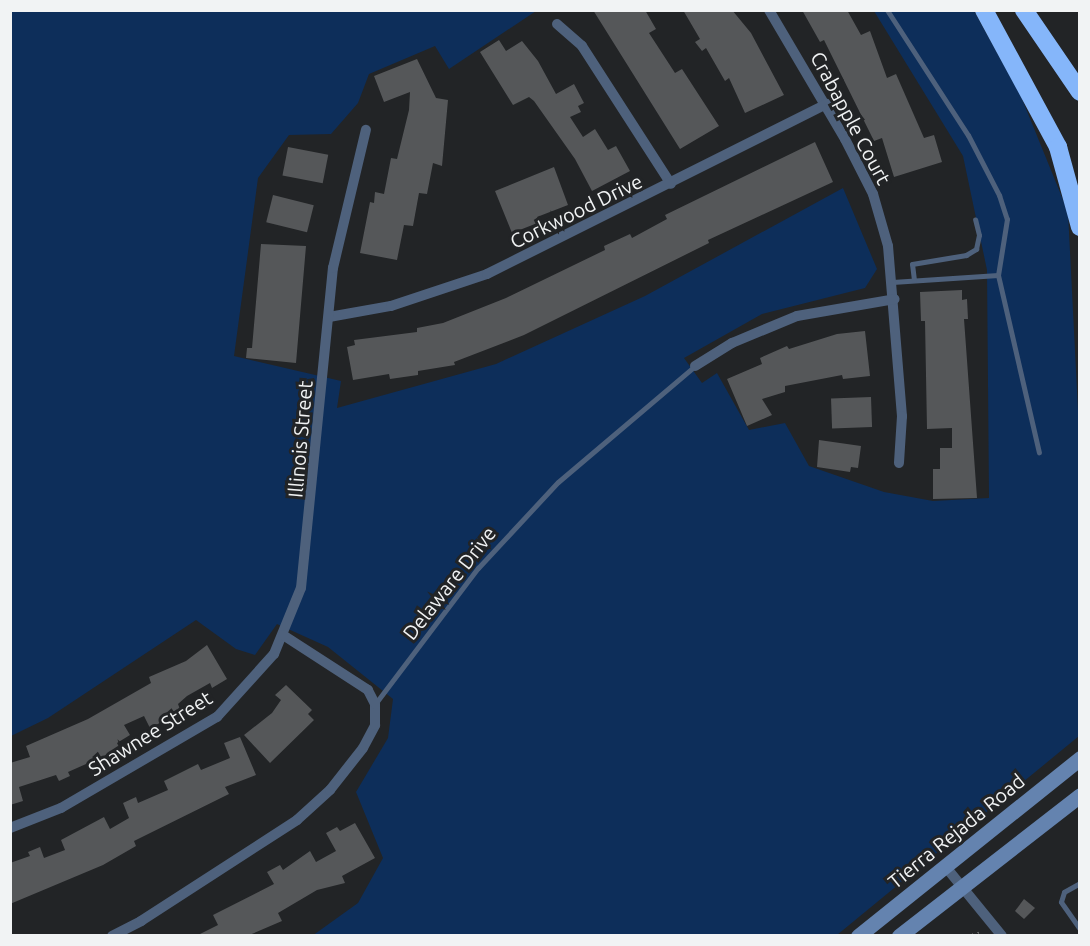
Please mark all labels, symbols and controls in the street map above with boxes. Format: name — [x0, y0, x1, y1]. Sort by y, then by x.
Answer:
street label: Crabapple Court — [806, 47, 896, 189]
street label: Corkwood Drive — [506, 169, 646, 253]
street label: Illinois Street — [283, 379, 317, 499]
street label: Delaware Drive — [397, 522, 501, 644]
street label: Shawnee Street — [84, 685, 216, 781]
street label: Tierra Rejada Road — [883, 769, 1029, 893]

